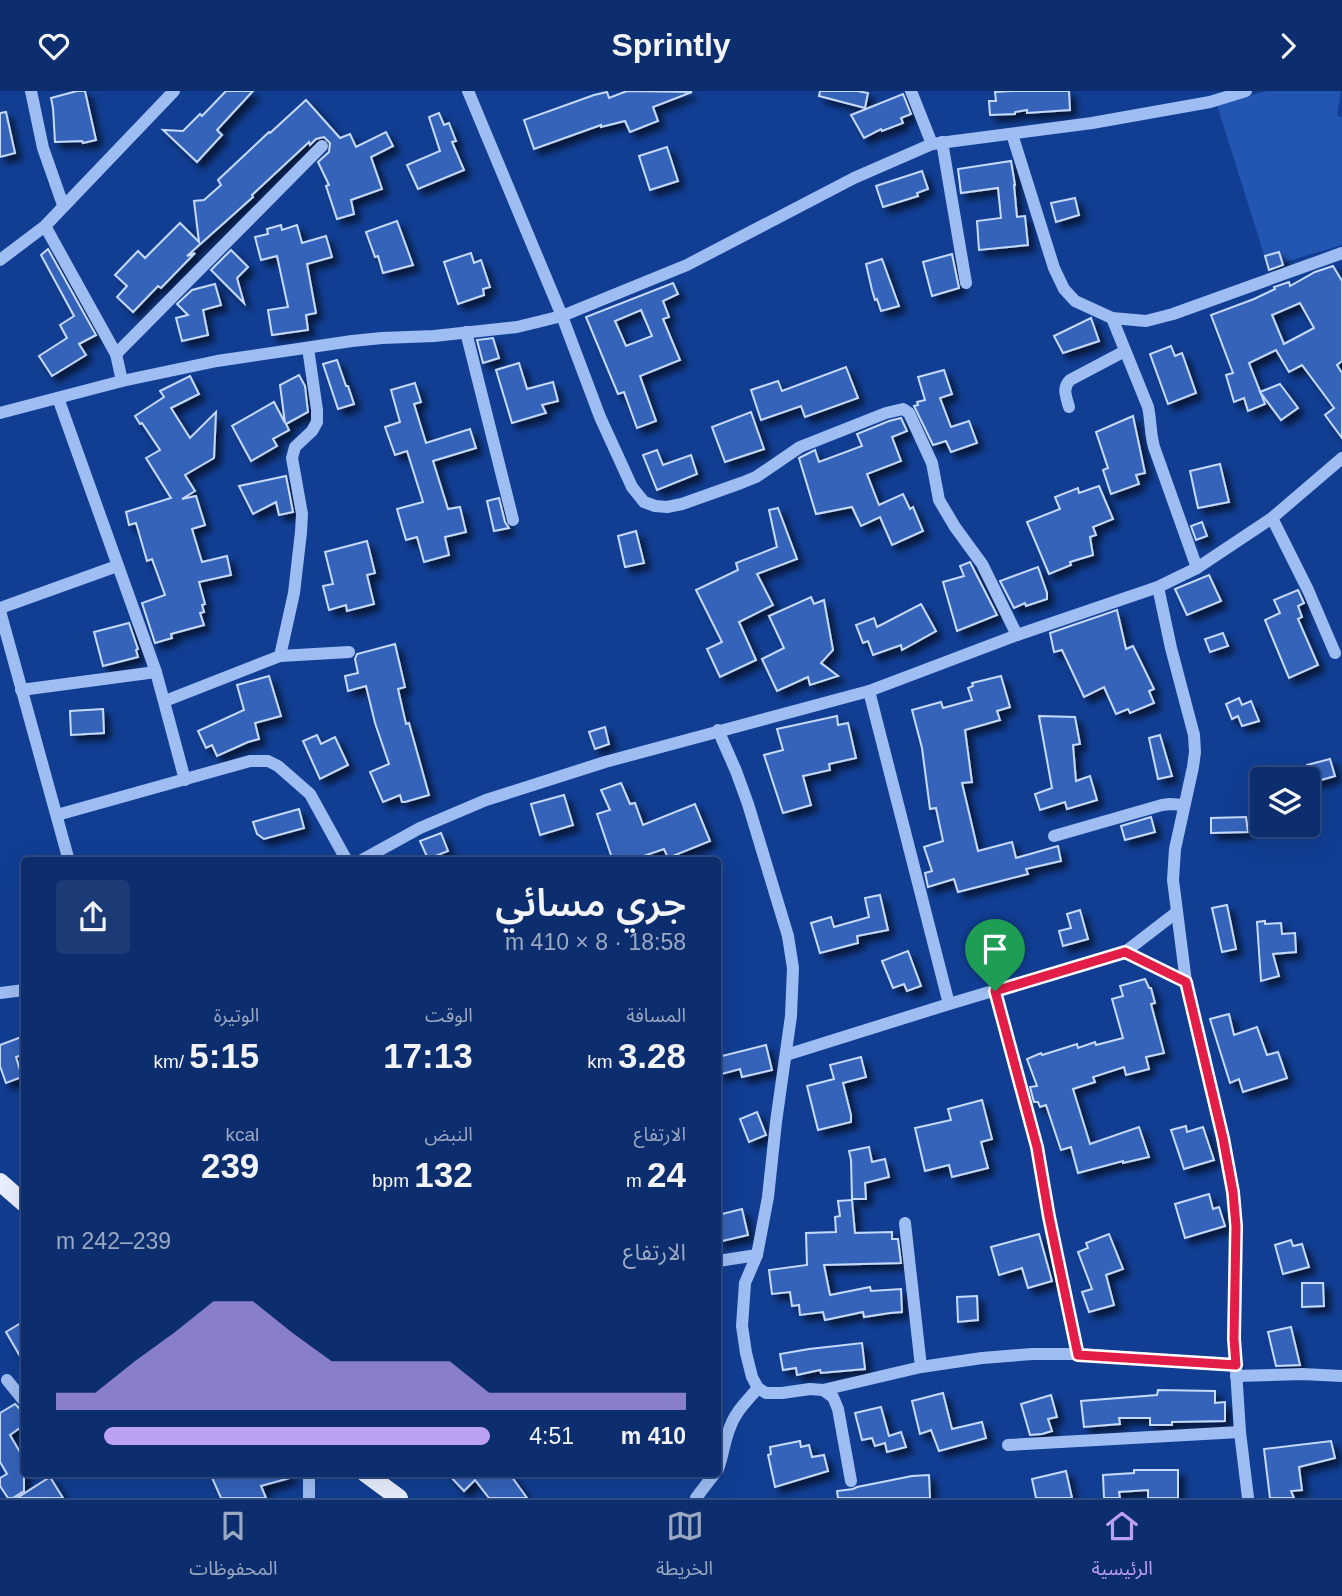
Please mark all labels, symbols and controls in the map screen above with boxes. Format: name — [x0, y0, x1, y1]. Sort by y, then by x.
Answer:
icon: heart — [35, 27, 73, 65]
text: Sprintly — [611, 27, 731, 63]
icon: forward — [1269, 27, 1307, 65]
map controls — [1250, 767, 1320, 837]
button: layers — [1250, 767, 1320, 837]
button: share — [56, 880, 130, 954]
text: جري مسائي — [495, 882, 686, 924]
pin — [965, 919, 1025, 991]
text: 18:58 · 8 × 410 m — [505, 929, 686, 955]
icon: arrive — [976, 930, 1014, 968]
text: الوتيرة — [214, 1005, 259, 1026]
text: الوقت — [425, 1005, 473, 1026]
text: المسافة — [626, 1005, 686, 1026]
text: 5:15 — [189, 1036, 259, 1075]
text: 17:13 — [383, 1036, 473, 1075]
text: 3.28 — [618, 1036, 686, 1075]
text: /km — [153, 1051, 189, 1072]
text: km — [587, 1051, 618, 1072]
text: kcal — [226, 1124, 259, 1145]
text: النبض — [424, 1124, 473, 1145]
text: الارتفاع — [634, 1124, 686, 1145]
text: 239 — [201, 1146, 259, 1185]
text: 132 — [414, 1155, 473, 1194]
text: 24 — [647, 1155, 686, 1194]
text: bpm — [372, 1170, 414, 1191]
text: m — [626, 1170, 647, 1191]
text: 239–242 m — [56, 1228, 171, 1254]
text: الارتفاع — [623, 1239, 686, 1265]
text: 4:51 — [529, 1423, 574, 1449]
text: 410 m — [621, 1423, 686, 1449]
tab: المحفوظات — [189, 1507, 277, 1589]
tab: الخريطة — [656, 1507, 713, 1589]
tab: الرئيسية — [1092, 1507, 1153, 1589]

